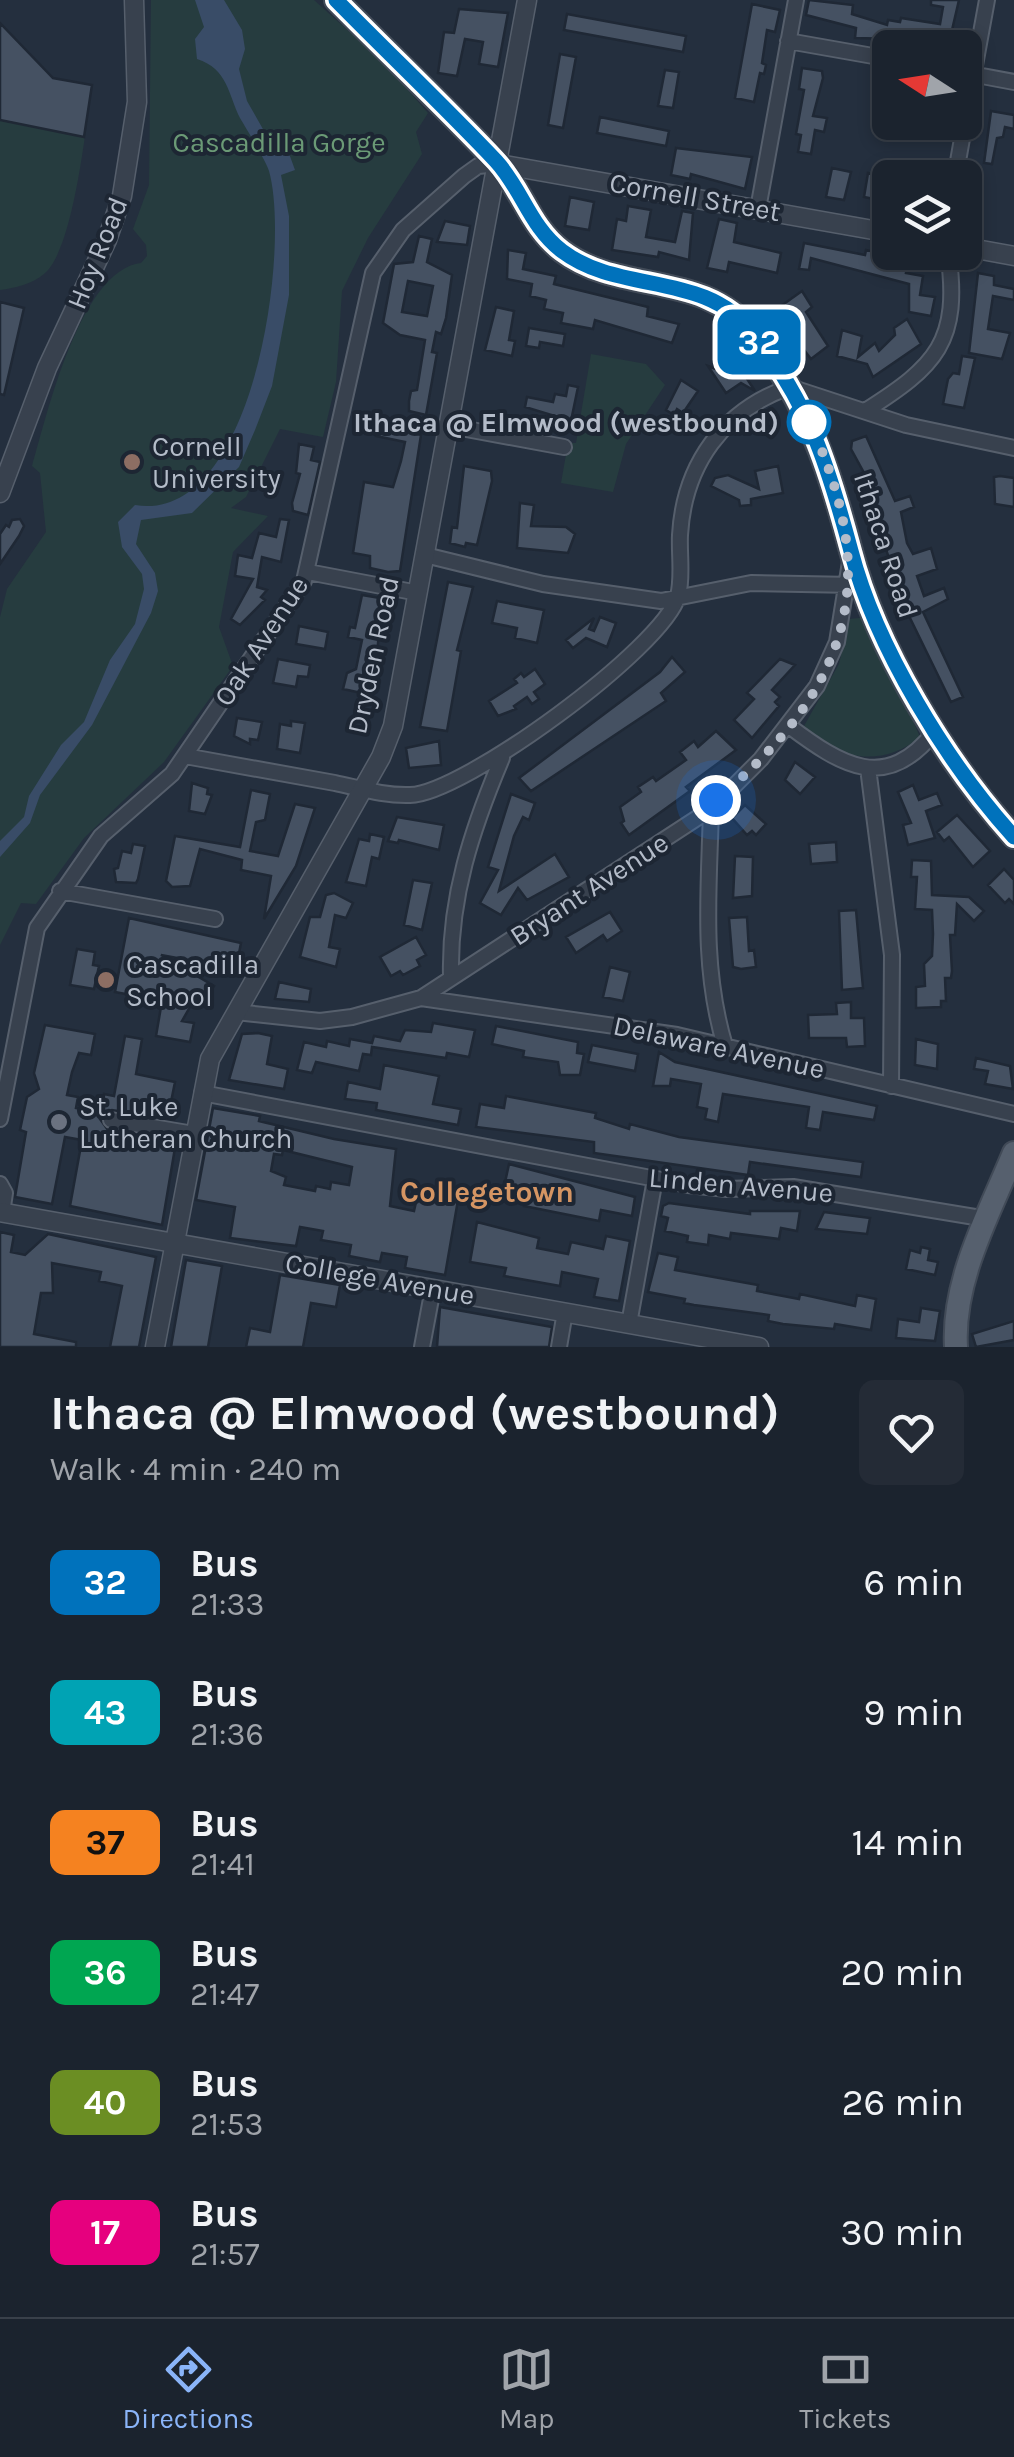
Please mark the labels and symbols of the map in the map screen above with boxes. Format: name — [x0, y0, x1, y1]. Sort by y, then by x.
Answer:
north arrow — [872, 30, 982, 140]
park label: Cascadilla Gorge — [172, 126, 386, 159]
street label: Cornell Street — [607, 166, 783, 228]
street label: Hoy Road — [60, 192, 134, 314]
line badge: 32 — [714, 310, 804, 374]
marker: Ithaca @ Elmwood (westbound) — [788, 401, 830, 443]
place label: Ithaca @ Elmwood (westbound) — [353, 406, 779, 439]
place label: Cornell University — [152, 430, 281, 495]
marker: Cornell University — [121, 451, 143, 473]
street label: Ithaca Road — [847, 468, 925, 622]
street label: Oak Avenue — [207, 570, 315, 712]
street label: Dryden Road — [340, 573, 406, 737]
your location — [691, 775, 741, 825]
street label: Bryant Avenue — [504, 826, 674, 952]
place label: Cascadilla School — [126, 948, 259, 1013]
marker: Cascadilla School — [95, 969, 117, 991]
street label: Delaware Avenue — [610, 1008, 828, 1086]
place label: St. Luke Lutheran Church — [79, 1090, 292, 1155]
marker: St. Luke Lutheran Church — [48, 1111, 70, 1133]
street label: Linden Avenue — [647, 1161, 835, 1209]
district label: Collegetown — [400, 1174, 574, 1210]
street label: College Avenue — [283, 1246, 477, 1312]

